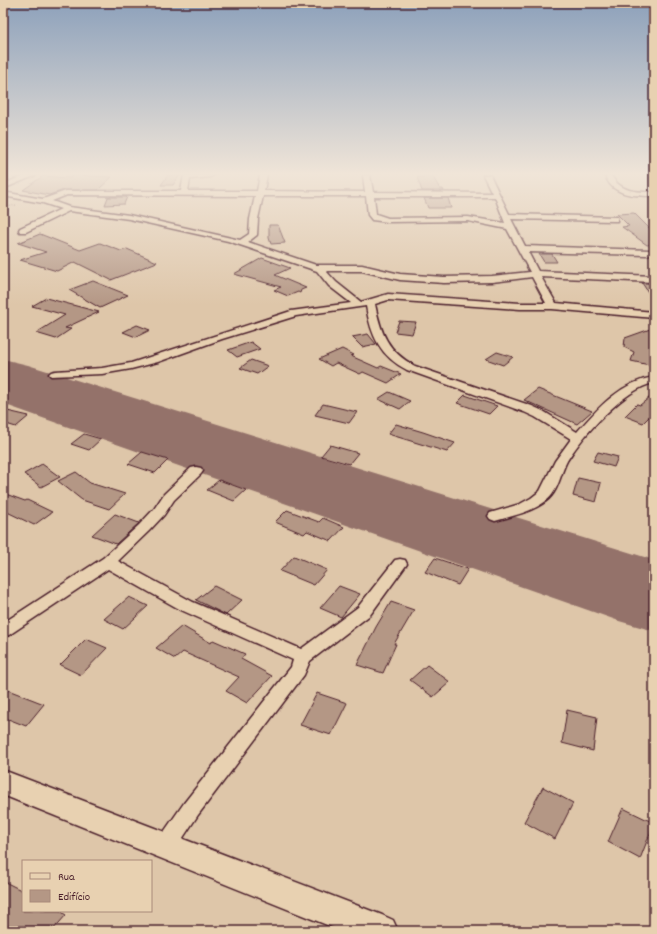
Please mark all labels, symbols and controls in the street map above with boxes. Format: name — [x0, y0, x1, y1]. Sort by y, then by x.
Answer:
legend — [22, 860, 152, 912]
text: Rua — [58, 869, 75, 886]
text: Edifício — [58, 889, 90, 906]

